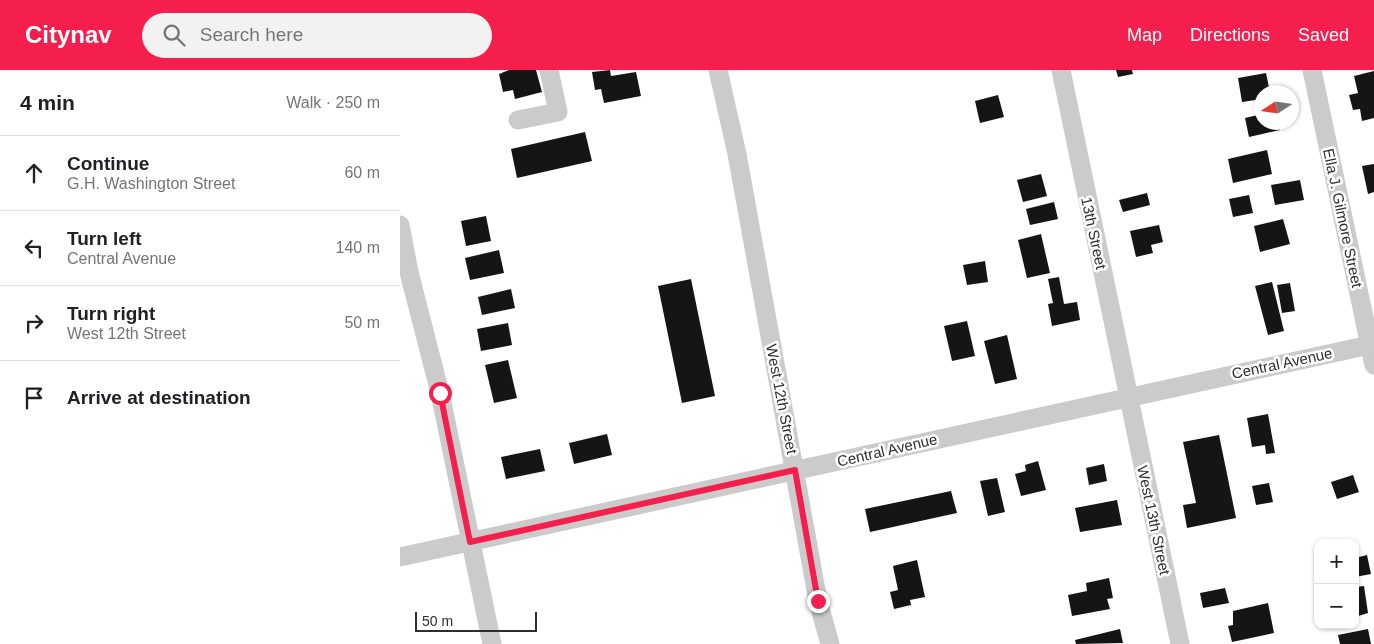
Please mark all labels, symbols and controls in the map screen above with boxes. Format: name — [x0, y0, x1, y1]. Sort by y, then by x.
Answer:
search box — [142, 13, 492, 58]
text: Citynav — [25, 21, 112, 48]
icon: search — [160, 21, 188, 49]
text: Search here — [200, 24, 303, 45]
text: Map — [1127, 25, 1162, 45]
text: Directions — [1190, 25, 1270, 45]
text: Saved — [1298, 25, 1349, 45]
north arrow — [1254, 85, 1299, 130]
text: 4 min — [20, 91, 75, 114]
text: Walk · 250 m — [286, 94, 380, 111]
street label: Ella J. Gilmore Street — [1320, 147, 1366, 290]
text: Continue — [67, 153, 149, 174]
icon: ahead — [20, 159, 48, 187]
text: 60 m — [344, 164, 380, 181]
text: G.H. Washington Street — [67, 175, 235, 192]
street label: 13th Street — [1078, 195, 1110, 271]
text: Turn left — [67, 228, 142, 249]
icon: left — [20, 234, 48, 262]
text: 140 m — [336, 239, 380, 256]
text: Central Avenue — [67, 250, 176, 267]
text: Turn right — [67, 303, 155, 324]
icon: right — [20, 309, 48, 337]
text: 50 m — [344, 314, 380, 331]
text: West 12th Street — [67, 325, 186, 342]
street label: West 12th Street — [763, 343, 801, 456]
street label: Central Avenue — [1230, 344, 1334, 382]
route start — [429, 382, 452, 405]
icon: arrive — [20, 384, 48, 412]
text: Arrive at destination — [67, 387, 251, 408]
street label: Central Avenue — [835, 430, 939, 470]
street label: West 13th Street — [1134, 464, 1174, 577]
map controls — [1314, 539, 1359, 629]
button: + — [1314, 539, 1359, 584]
button: − — [1314, 584, 1359, 629]
route end — [807, 590, 830, 613]
scale bar — [415, 609, 538, 632]
text: 50 m — [422, 613, 453, 629]

